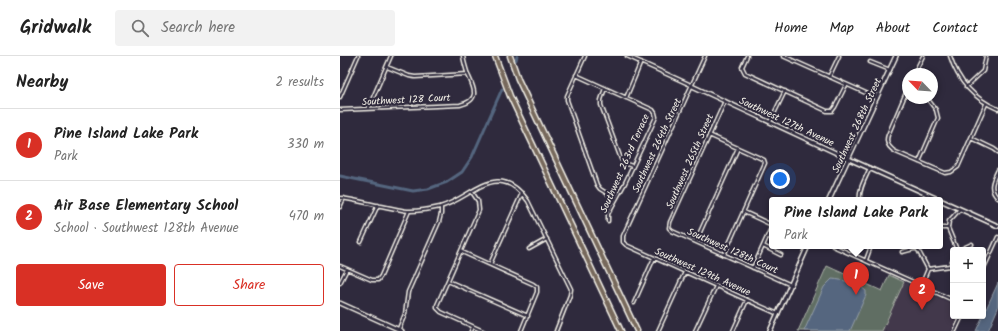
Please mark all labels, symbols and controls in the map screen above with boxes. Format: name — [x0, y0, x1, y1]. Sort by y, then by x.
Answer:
search box — [115, 10, 395, 46]
text: Gridwalk — [20, 13, 91, 43]
text: Search here — [161, 16, 235, 40]
icon: search — [129, 17, 151, 39]
text: Home — [774, 17, 808, 39]
text: Map — [830, 17, 854, 39]
text: About — [876, 17, 910, 39]
text: Contact — [932, 17, 978, 39]
north arrow — [902, 68, 938, 104]
text: Nearby — [16, 69, 68, 96]
text: 2 results — [276, 72, 324, 93]
street label: Southwest 268th Street — [828, 75, 886, 176]
street label: Southwest 128 Court — [361, 90, 451, 110]
street label: Southwest 127th Avenue — [736, 93, 837, 151]
street label: Southwest 264th Street — [628, 95, 686, 195]
street label: Southwest 263rd Terrace — [596, 111, 654, 215]
street label: Southwest 265th Street — [662, 111, 718, 212]
text: Pine Island Lake Park — [54, 122, 198, 146]
text: 1 — [27, 134, 31, 155]
text: 330 m — [287, 134, 324, 155]
text: Park — [54, 146, 78, 167]
your location — [770, 169, 790, 189]
text: Air Base Elementary School — [54, 194, 238, 218]
popup — [769, 197, 943, 249]
text: Pine Island Lake Park — [784, 201, 928, 225]
text: 2 — [25, 206, 33, 227]
text: 470 m — [289, 206, 324, 227]
text: School · Southwest 128th Avenue — [54, 218, 239, 239]
street label: Southwest 128th Court — [685, 224, 781, 278]
text: Park — [784, 225, 808, 246]
street label: Southwest 129th Avenue — [652, 244, 754, 301]
map controls — [950, 247, 986, 319]
button: + — [950, 247, 986, 283]
pin: 1 — [843, 262, 869, 295]
button: Save — [16, 264, 166, 306]
button: Share — [174, 264, 324, 306]
pin: 2 — [909, 277, 935, 310]
button: − — [950, 283, 986, 319]

